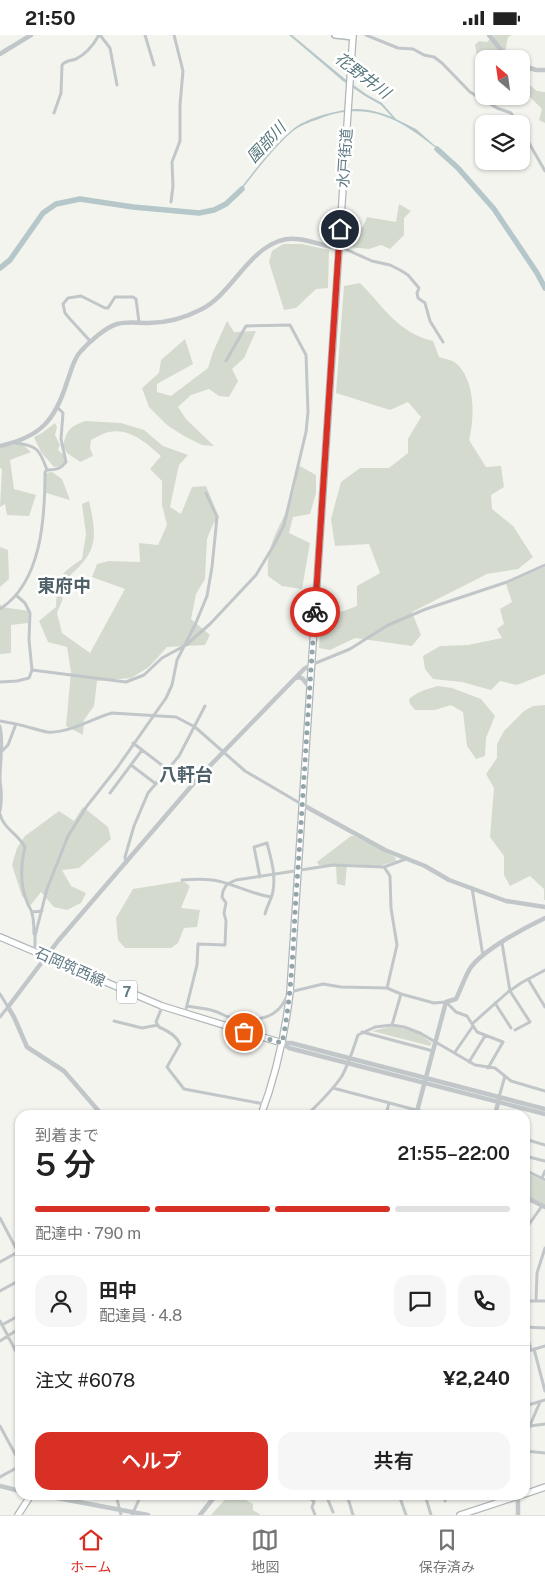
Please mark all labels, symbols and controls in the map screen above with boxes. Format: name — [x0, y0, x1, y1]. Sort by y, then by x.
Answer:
text: 21:50 — [25, 7, 75, 29]
water label: 花野井川 — [331, 49, 396, 103]
north arrow — [475, 50, 530, 105]
map controls — [475, 50, 530, 170]
button: layers — [475, 115, 530, 170]
water label: 園部川 — [243, 117, 291, 166]
street label: 水戸街道 — [334, 127, 355, 188]
pin — [319, 208, 361, 250]
icon: home — [326, 215, 354, 243]
district label: 東府中 — [37, 575, 91, 596]
courier — [290, 587, 340, 637]
icon: bike — [301, 598, 329, 626]
district label: 八軒台 — [159, 764, 213, 785]
street label: 石岡筑西線 — [32, 944, 108, 990]
road number: 7 — [117, 981, 137, 1004]
pin — [223, 1011, 265, 1053]
icon: bag — [230, 1018, 258, 1046]
text: 到着まで — [35, 1126, 99, 1145]
text: 21:55–22:00 — [398, 1142, 510, 1164]
text: 5 分 — [35, 1146, 96, 1183]
text: 配達中 · 790 m — [35, 1224, 141, 1243]
button: person — [35, 1275, 87, 1327]
button: chat — [394, 1275, 446, 1327]
button: phone — [458, 1275, 510, 1327]
text: 田中 — [99, 1279, 137, 1301]
text: 配達員 · 4.8 — [99, 1306, 182, 1325]
text: ¥2,240 — [443, 1367, 510, 1389]
text: 注文 #6078 — [35, 1369, 135, 1391]
button: ヘルプ — [35, 1432, 268, 1490]
button: 共有 — [278, 1432, 510, 1490]
tab: ホーム — [70, 1526, 111, 1576]
tab: 地図 — [251, 1526, 279, 1576]
tab: 保存済み — [419, 1526, 475, 1576]

